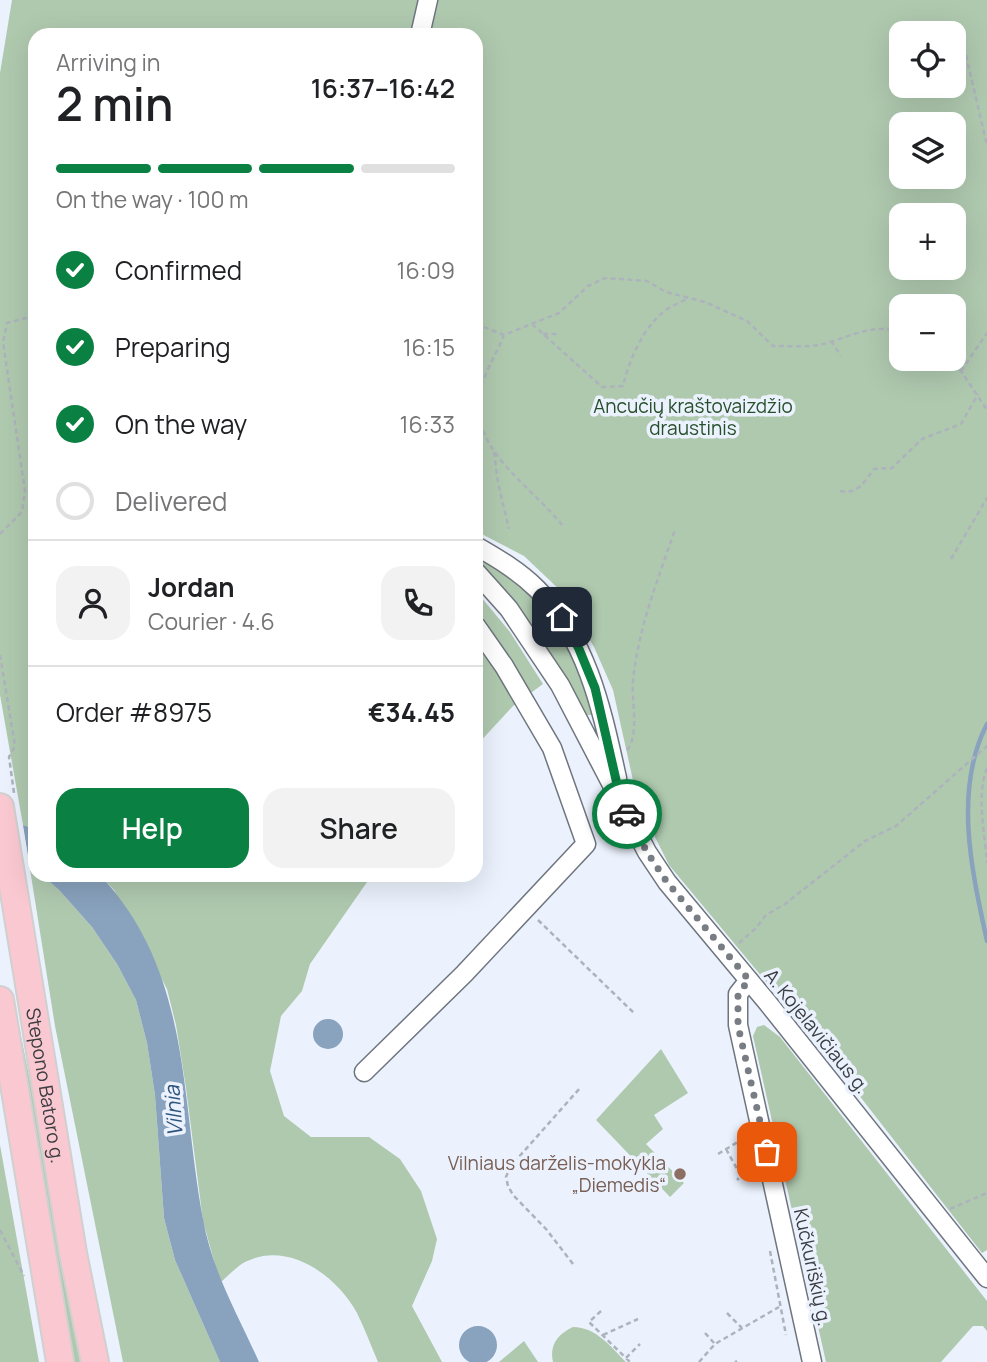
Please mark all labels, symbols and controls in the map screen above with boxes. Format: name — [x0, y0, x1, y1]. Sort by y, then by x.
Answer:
map controls — [889, 21, 966, 371]
button: locate — [889, 21, 966, 98]
text: Arriving in — [56, 46, 161, 78]
text: 16:37–16:42 — [311, 70, 455, 106]
text: 2 min — [56, 72, 173, 135]
button: layers — [889, 112, 966, 189]
text: On the way · 100 m — [56, 183, 249, 215]
button: + — [889, 203, 966, 280]
icon: check — [56, 251, 94, 289]
text: Confirmed — [115, 252, 242, 288]
text: 16:09 — [397, 254, 455, 286]
button: − — [889, 294, 966, 371]
icon: check — [56, 328, 94, 366]
text: Preparing — [115, 329, 231, 365]
text: 16:15 — [403, 331, 455, 363]
park label: Ancučių kraštovaizdžio draustinis — [593, 393, 793, 441]
icon: check — [56, 405, 94, 443]
text: On the way — [115, 406, 247, 442]
text: 16:33 — [399, 408, 455, 440]
text: Delivered — [115, 483, 227, 519]
button: person — [56, 566, 130, 640]
button: phone — [381, 566, 455, 640]
text: Jordan — [148, 569, 234, 605]
pin — [532, 587, 592, 647]
icon: home — [543, 598, 581, 636]
text: Courier · 4.6 — [148, 605, 275, 637]
text: Order #8975 — [56, 694, 212, 730]
text: €34.45 — [368, 694, 455, 730]
courier — [592, 779, 662, 849]
button: Help — [56, 788, 249, 868]
button: Share — [263, 788, 455, 868]
icon: car — [608, 795, 646, 833]
street label: A. Kojelavičiaus g. — [759, 963, 875, 1099]
street label: Stepono Batoro g. — [20, 1006, 71, 1165]
water label: Vilnia — [157, 1083, 189, 1138]
pin — [737, 1122, 797, 1182]
icon: bag — [748, 1133, 786, 1171]
place label: Vilniaus darželis-mokykla „Diemedis“ — [448, 1150, 666, 1198]
marker: Vilniaus darželis-mokykla „Diemedis“ — [672, 1166, 688, 1182]
street label: Kučkuriškių g. — [788, 1206, 838, 1328]

